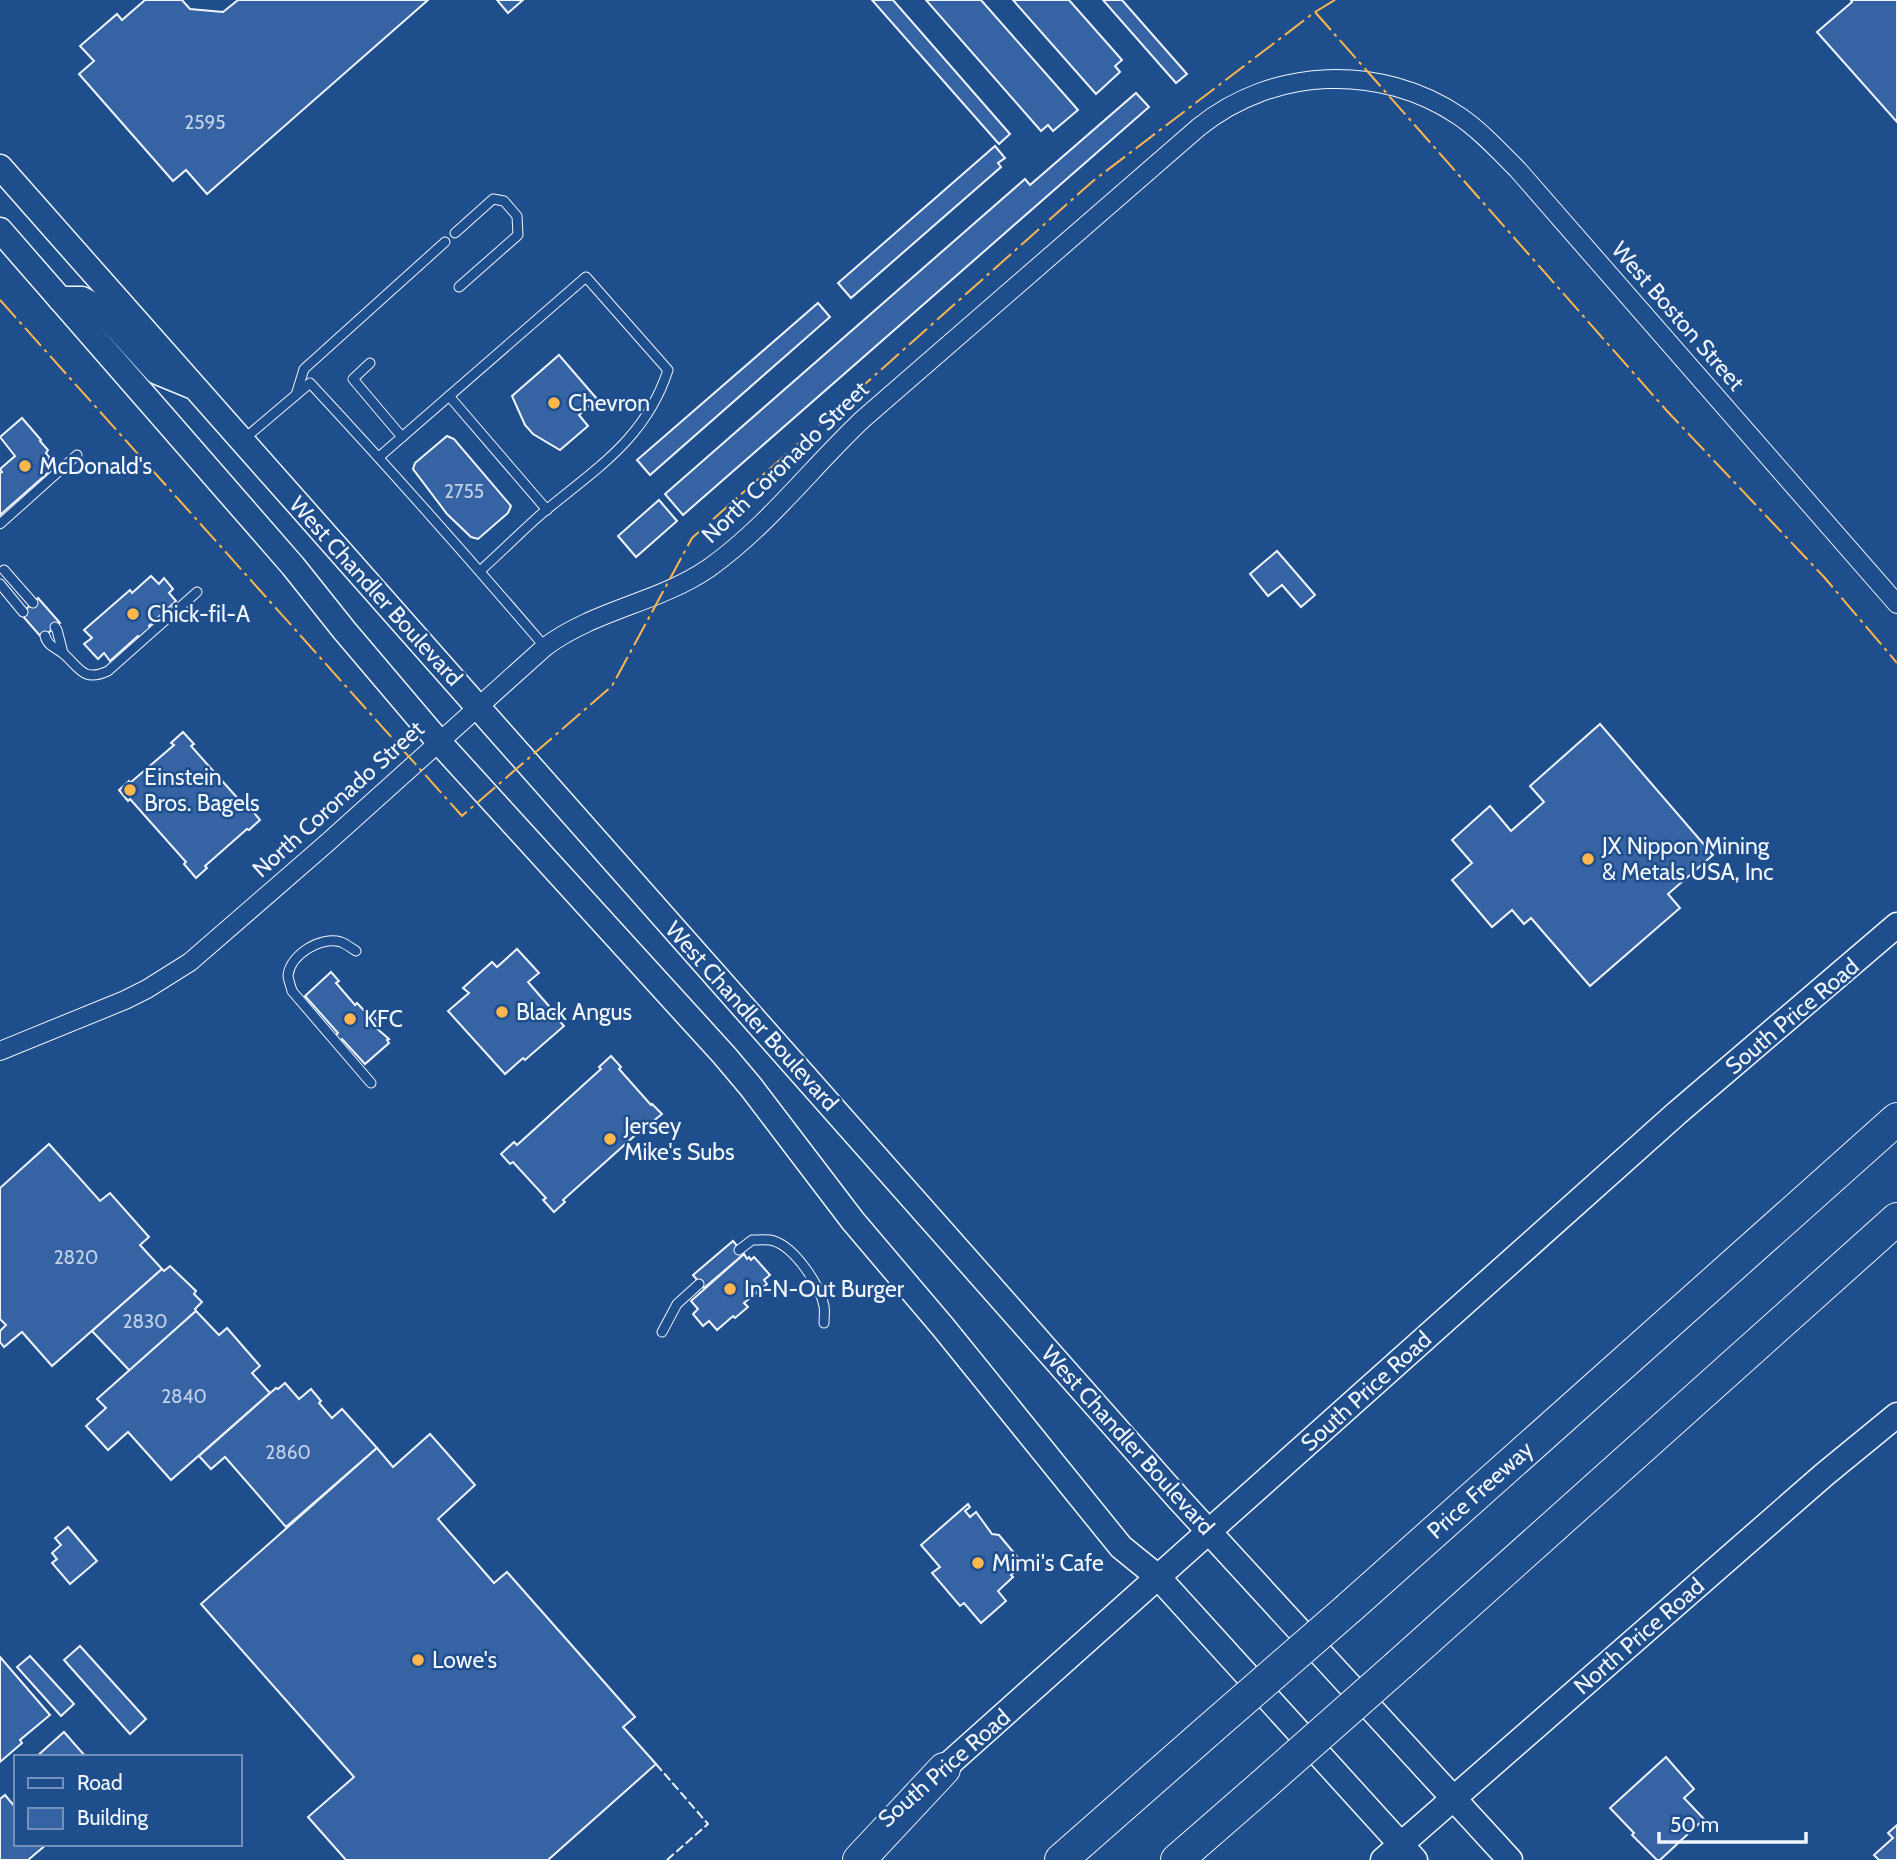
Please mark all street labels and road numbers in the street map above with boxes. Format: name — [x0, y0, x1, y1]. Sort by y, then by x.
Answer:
street label: West Boston Street — [1606, 236, 1751, 396]
street label: North Coronado Street — [696, 375, 874, 549]
street label: West Chandler Boulevard — [284, 490, 468, 692]
street label: North Coronado Street — [247, 715, 430, 883]
street label: West Chandler Boulevard — [660, 915, 844, 1117]
street label: South Price Road — [1720, 952, 1864, 1080]
street label: South Price Road — [1295, 1325, 1437, 1457]
street label: West Chandler Boulevard — [1036, 1339, 1220, 1541]
street label: Price Freeway — [1421, 1435, 1539, 1545]
street label: North Price Road — [1568, 1572, 1710, 1700]
street label: South Price Road — [872, 1703, 1016, 1833]

